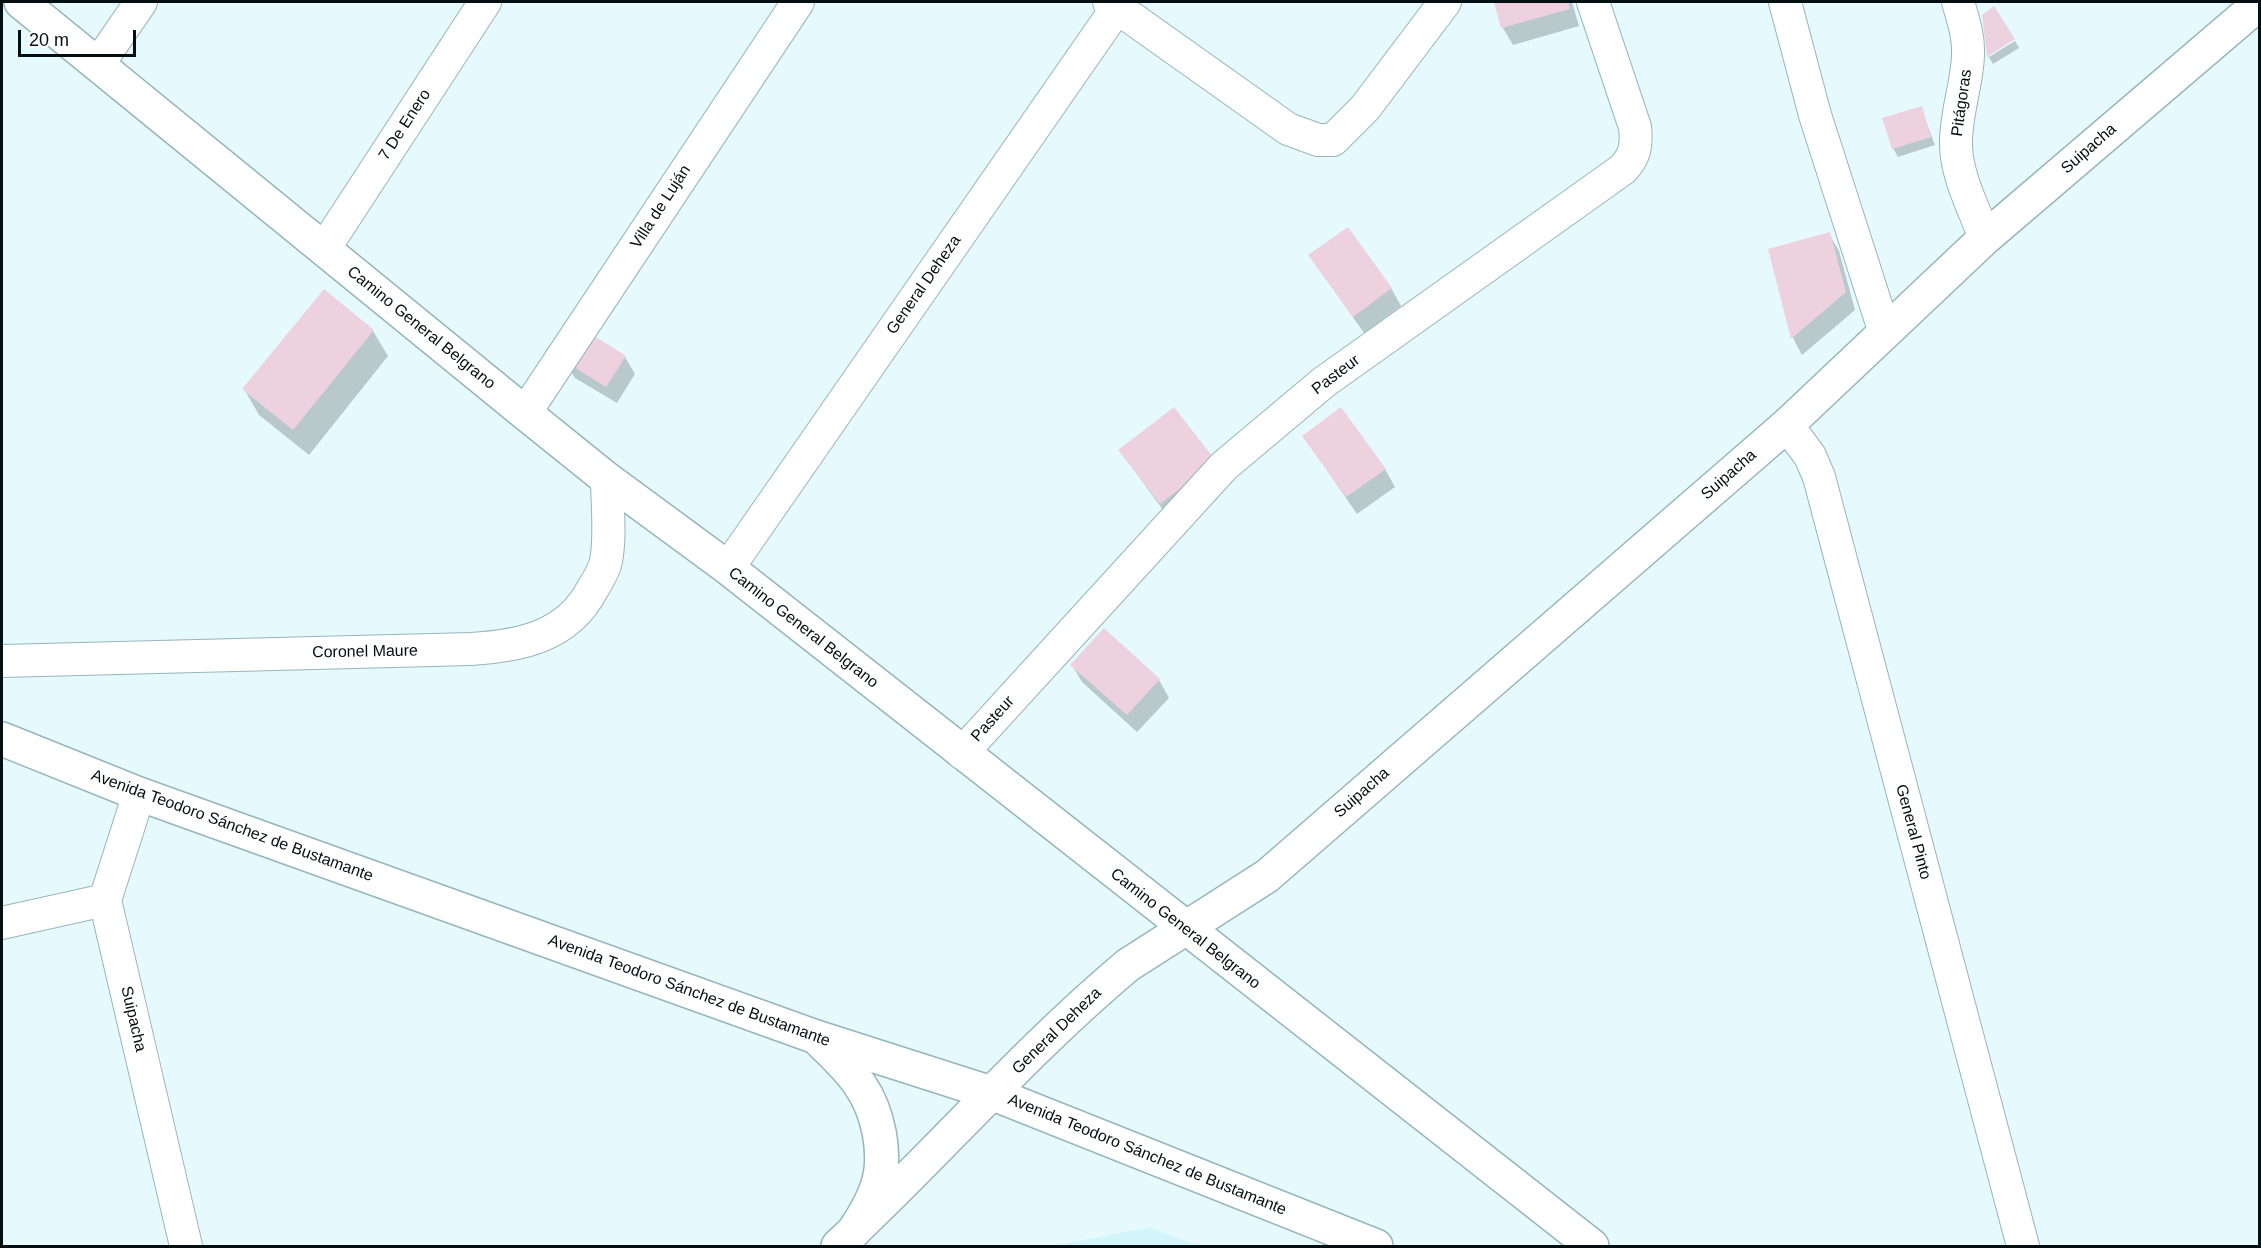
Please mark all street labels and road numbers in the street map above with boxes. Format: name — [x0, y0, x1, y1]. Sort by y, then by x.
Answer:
street label: Pitágoras — [1948, 68, 1976, 138]
street label: 7 De Enero — [375, 86, 435, 164]
street label: Suipacha — [2058, 120, 2120, 178]
street label: Villa de Luján — [627, 162, 695, 252]
street label: General Deheza — [883, 232, 965, 338]
street label: Camino General Belgrano — [343, 262, 499, 394]
street label: Pasteur — [1308, 351, 1364, 399]
street label: Suipacha — [1698, 446, 1760, 504]
street label: Camino General Belgrano — [724, 563, 882, 693]
street label: Coronel Maure — [312, 641, 418, 663]
street label: Pasteur — [967, 692, 1019, 746]
street label: Suipacha — [1331, 764, 1393, 822]
street label: Avenida Teodoro Sánchez de Bustamante — [88, 766, 376, 886]
street label: General Pinto — [1891, 782, 1935, 882]
street label: Camino General Belgrano — [1106, 864, 1264, 994]
street label: Avenida Teodoro Sánchez de Bustamante — [545, 931, 833, 1051]
street label: Suipacha — [116, 984, 150, 1054]
street label: General Deheza — [1008, 984, 1106, 1078]
street label: Avenida Teodoro Sánchez de Bustamante — [1005, 1090, 1289, 1220]

